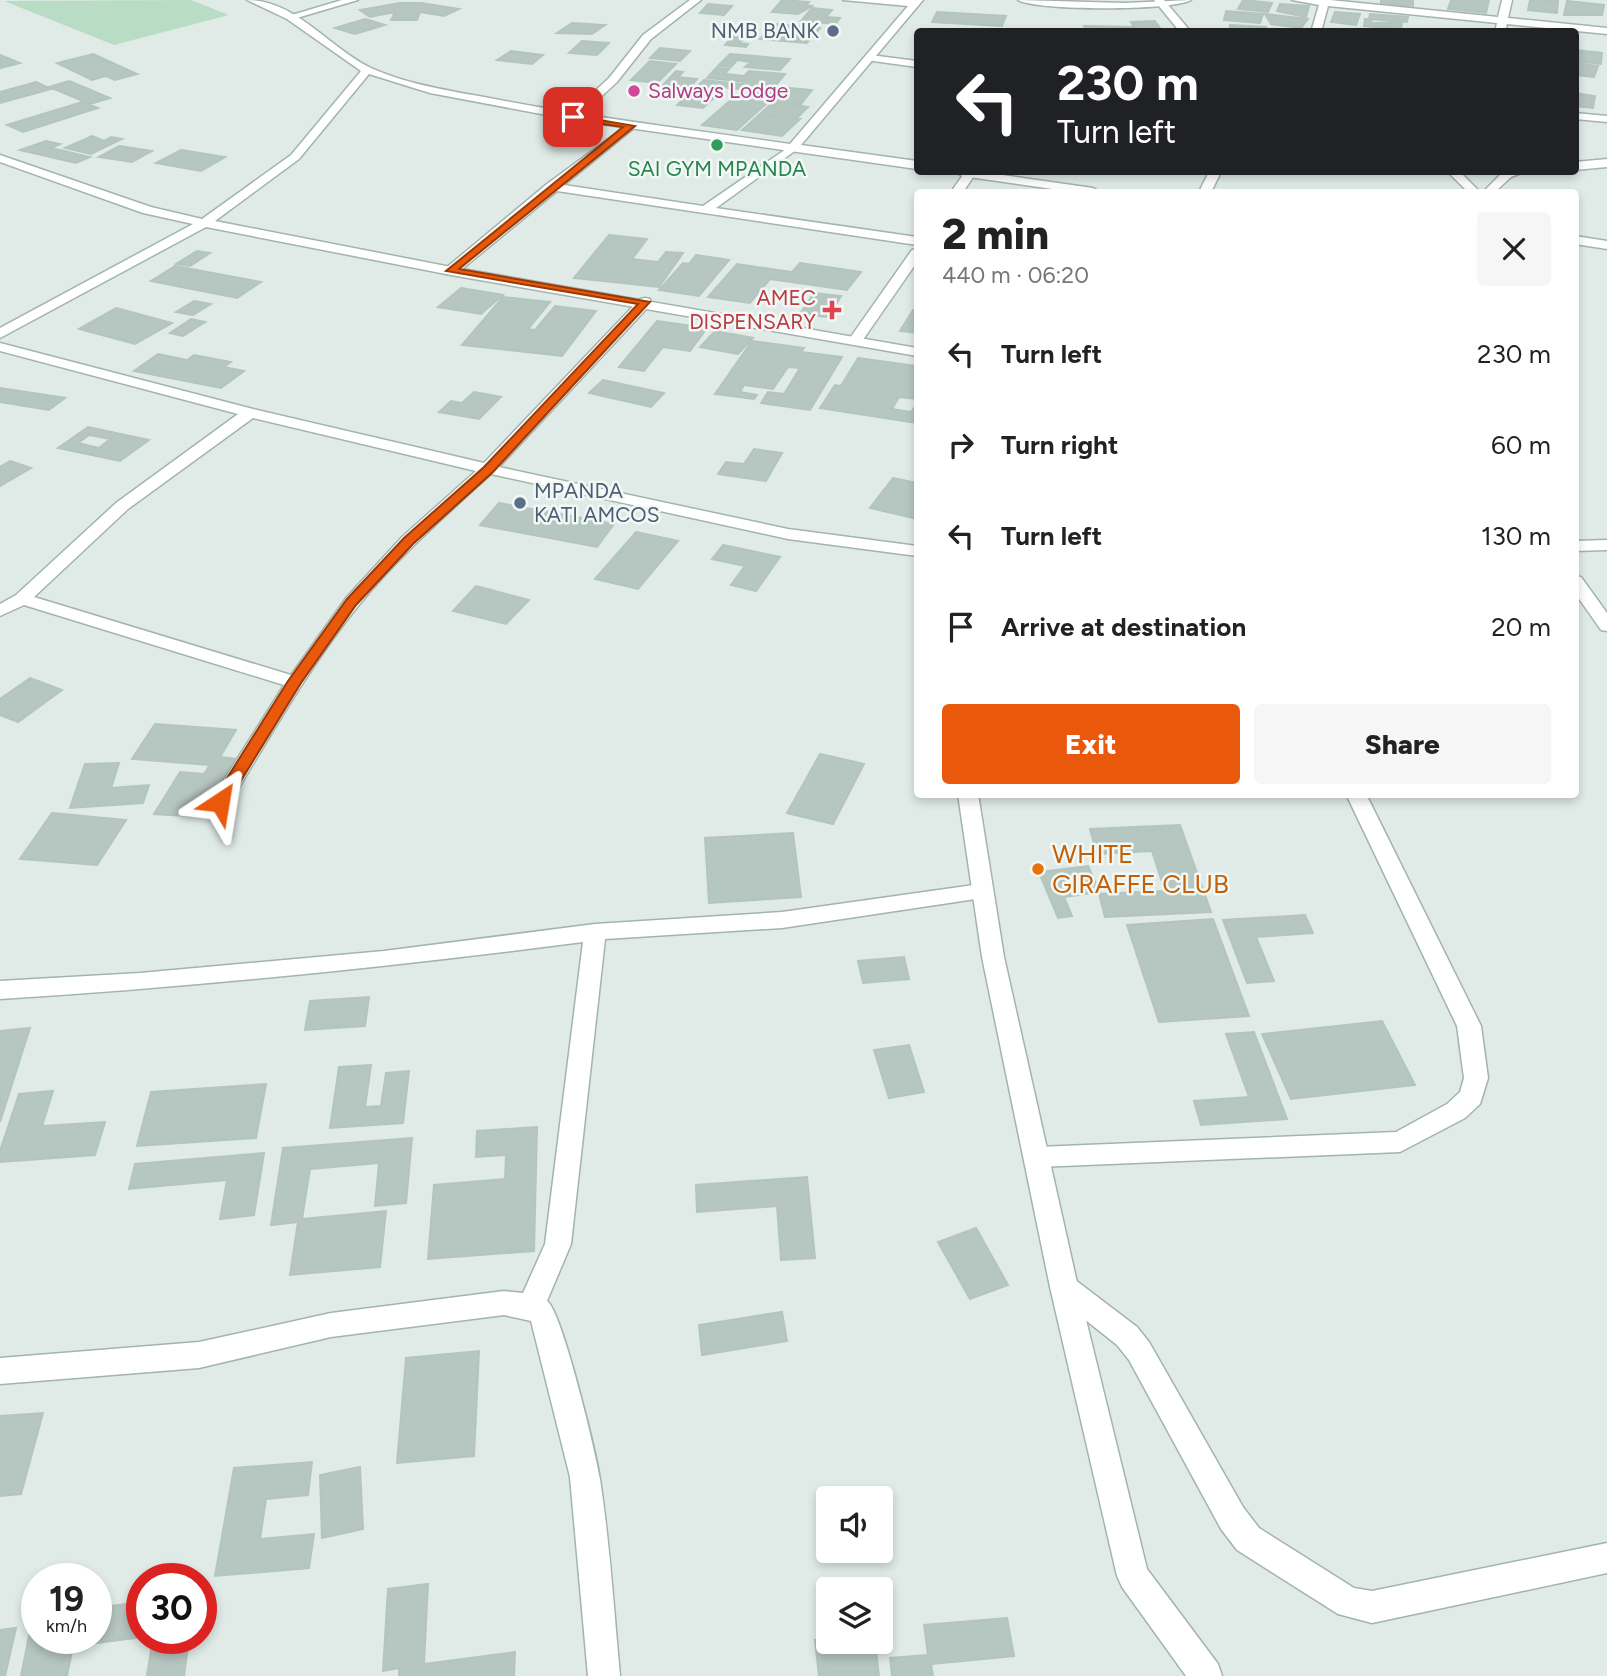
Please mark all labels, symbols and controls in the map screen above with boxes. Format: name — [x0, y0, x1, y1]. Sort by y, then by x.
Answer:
place label: NMB BANK — [711, 18, 819, 43]
marker: NMB BANK — [825, 23, 841, 39]
text: 230 m — [1057, 53, 1199, 112]
icon: left — [942, 56, 1033, 147]
place label: Salways Lodge — [648, 78, 788, 103]
marker: Salways Lodge — [626, 83, 642, 99]
pin — [543, 87, 603, 147]
icon: arrive — [554, 98, 592, 136]
text: Turn left — [1057, 113, 1176, 151]
marker: SAI GYM MPANDA — [709, 137, 725, 153]
place label: SAI GYM MPANDA — [628, 156, 806, 181]
text: 2 min — [942, 209, 1049, 260]
button: close — [1477, 212, 1551, 286]
text: 440 m · 06:20 — [942, 261, 1089, 289]
place label: AMEC DISPENSARY — [689, 285, 816, 334]
marker: AMEC DISPENSARY — [822, 300, 842, 320]
icon: left — [942, 335, 980, 373]
text: Turn left — [1001, 338, 1102, 370]
text: 230 m — [1477, 338, 1551, 370]
icon: right — [942, 426, 980, 464]
text: Turn right — [1001, 429, 1118, 461]
text: 60 m — [1491, 429, 1551, 461]
place label: MPANDA KATI AMCOS — [534, 478, 660, 527]
marker: MPANDA KATI AMCOS — [512, 495, 528, 511]
icon: left — [942, 517, 980, 555]
text: Turn left — [1001, 520, 1102, 552]
text: 130 m — [1481, 520, 1551, 552]
icon: arrive — [942, 608, 980, 646]
text: Arrive at destination — [1001, 611, 1246, 643]
text: 20 m — [1491, 611, 1551, 643]
button: Exit — [942, 704, 1240, 784]
button: Share — [1254, 704, 1551, 784]
position arrow — [183, 765, 257, 839]
place label: WHITE GIRAFFE CLUB — [1052, 838, 1229, 900]
marker: WHITE GIRAFFE CLUB — [1030, 861, 1046, 877]
map controls — [816, 1486, 893, 1654]
button: sound — [816, 1486, 893, 1563]
speed limit sign: 30 — [126, 1563, 217, 1654]
button: layers — [816, 1577, 893, 1654]
text: 19 — [49, 1578, 84, 1620]
text: km/h — [46, 1615, 87, 1637]

